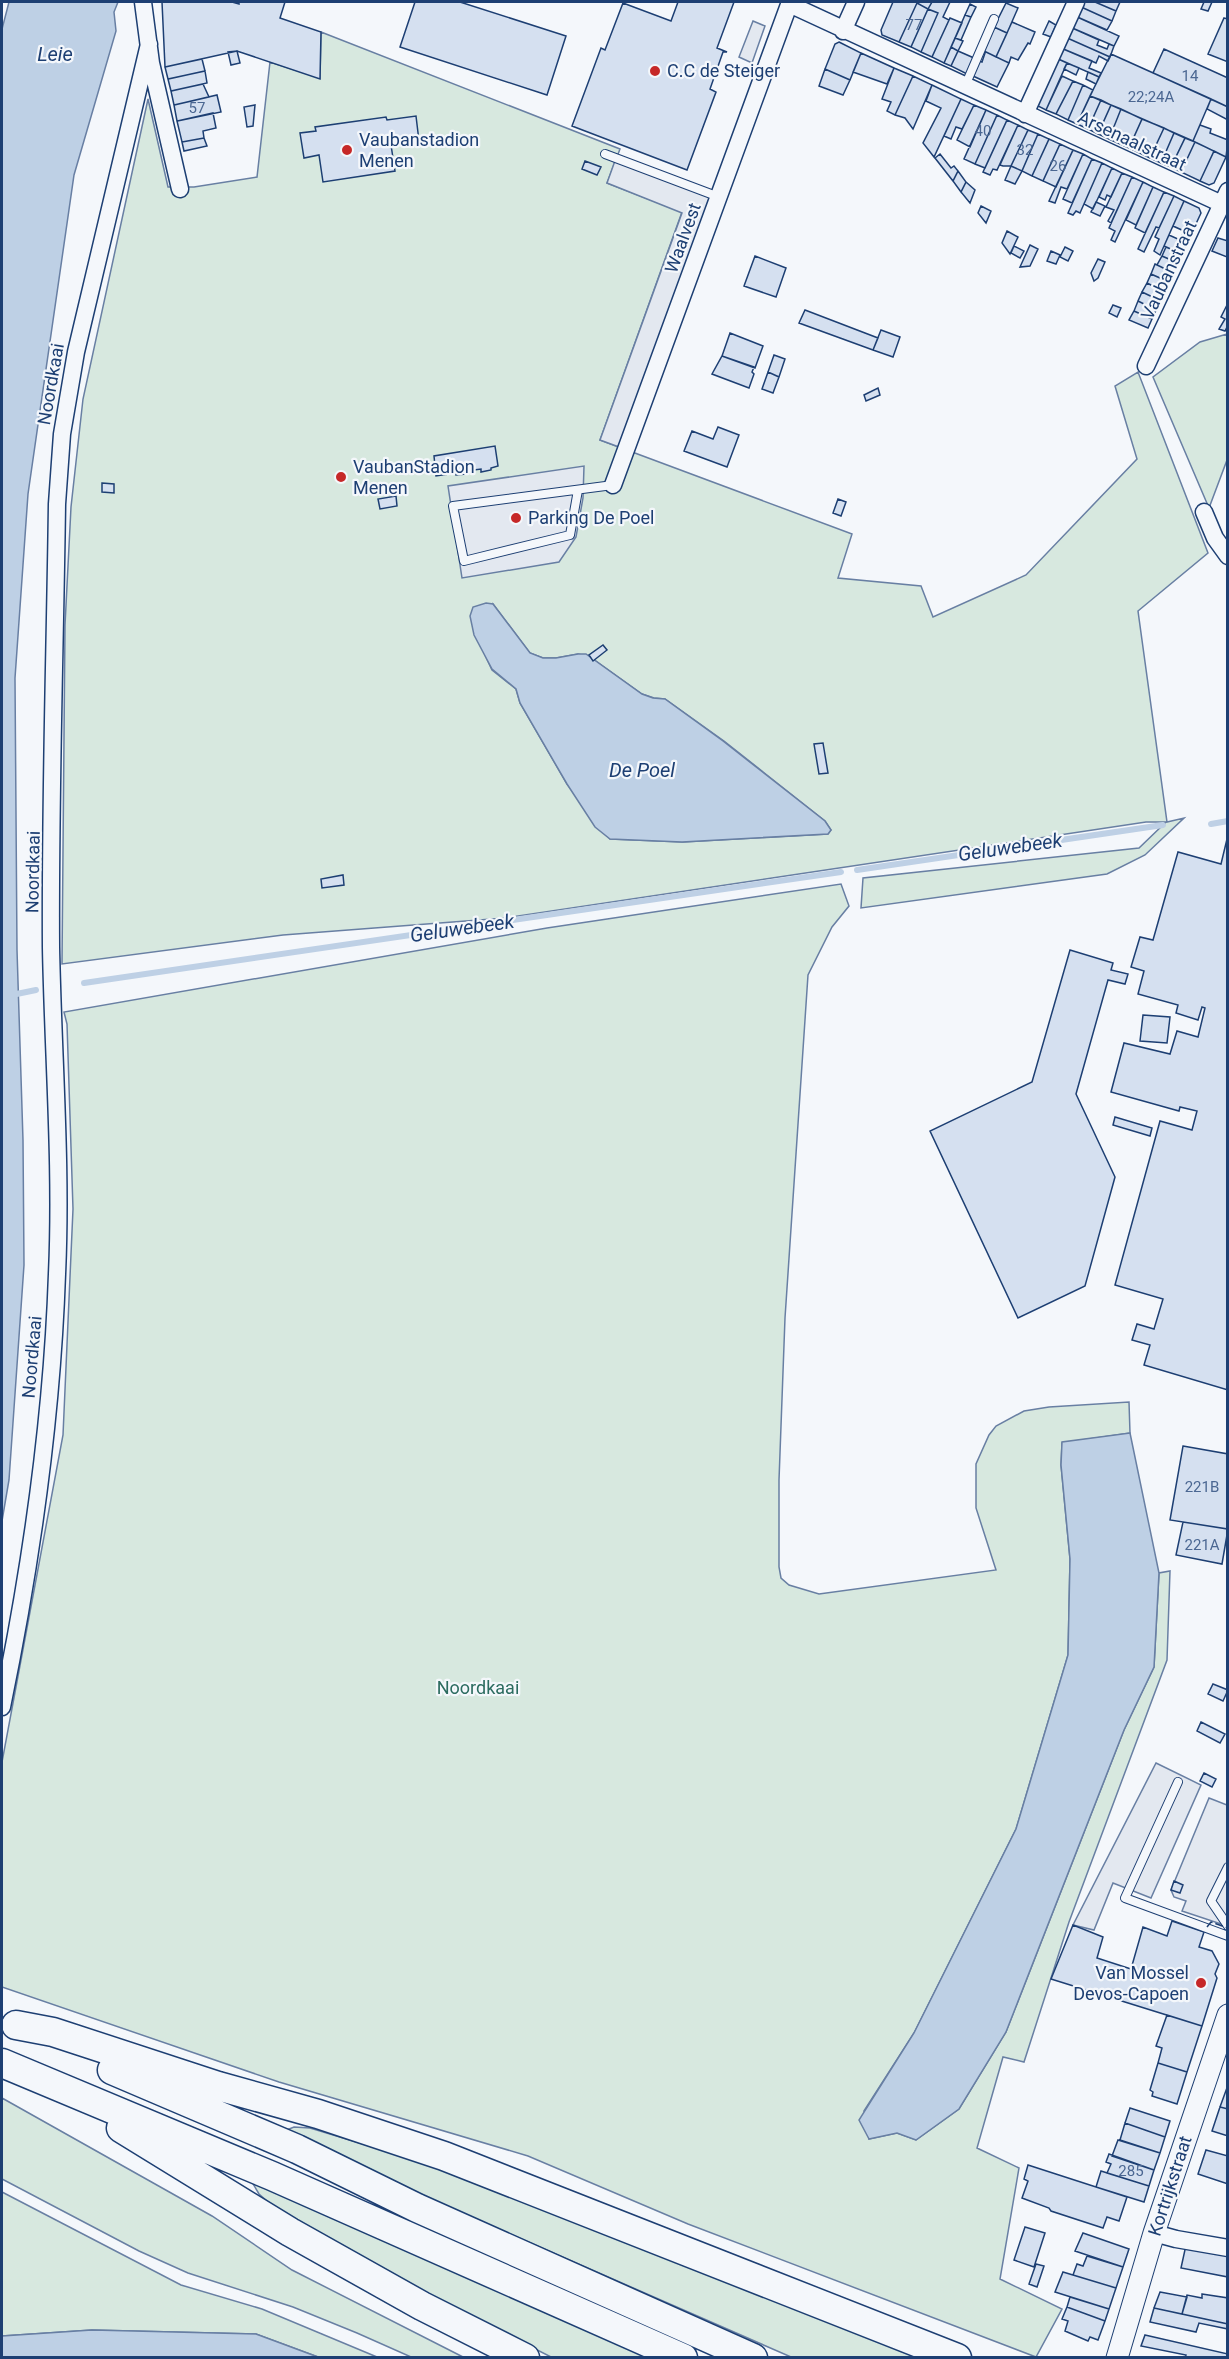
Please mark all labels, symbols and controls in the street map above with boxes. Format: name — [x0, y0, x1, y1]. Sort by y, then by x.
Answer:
house number: 77 — [906, 16, 922, 34]
water label: Leie — [37, 42, 73, 66]
place label: C.C de Steiger — [667, 60, 780, 81]
marker: C.C de Steiger — [648, 64, 662, 78]
house number: 14 — [1182, 67, 1199, 85]
house number: 22;24A — [1128, 88, 1175, 106]
house number: 57 — [189, 99, 205, 117]
street label: Arsenaalstraat — [1075, 106, 1190, 175]
house number: 40 — [975, 122, 991, 140]
place label: Vaubanstadion Menen — [359, 129, 479, 171]
house number: 32 — [1017, 141, 1033, 159]
marker: Vaubanstadion Menen — [340, 143, 354, 157]
house number: 26 — [1050, 157, 1066, 175]
street label: Waalvest — [660, 200, 705, 276]
street label: Vaubanstraat — [1136, 217, 1201, 323]
street label: Noordkaai — [33, 341, 68, 426]
place label: VaubanStadion Menen — [353, 456, 475, 498]
marker: VaubanStadion Menen — [334, 470, 348, 484]
place label: Parking De Poel — [528, 507, 654, 528]
marker: Parking De Poel — [509, 511, 523, 525]
water label: De Poel — [609, 758, 675, 782]
water label: Geluwebeek — [956, 828, 1065, 866]
street label: Noordkaai — [21, 831, 44, 913]
water label: Geluwebeek — [408, 909, 517, 947]
street label: Noordkaai — [17, 1315, 46, 1399]
house number: 221B — [1185, 1478, 1219, 1496]
house number: 221A — [1184, 1536, 1220, 1554]
park label: Noordkaai — [437, 1677, 519, 1698]
place label: Van Mossel Devos-Capoen — [1073, 1962, 1189, 2004]
marker: Van Mossel Devos-Capoen — [1194, 1976, 1208, 1990]
street label: Kortrijkstraat — [1143, 2133, 1196, 2239]
house number: 285 — [1118, 2162, 1144, 2180]

